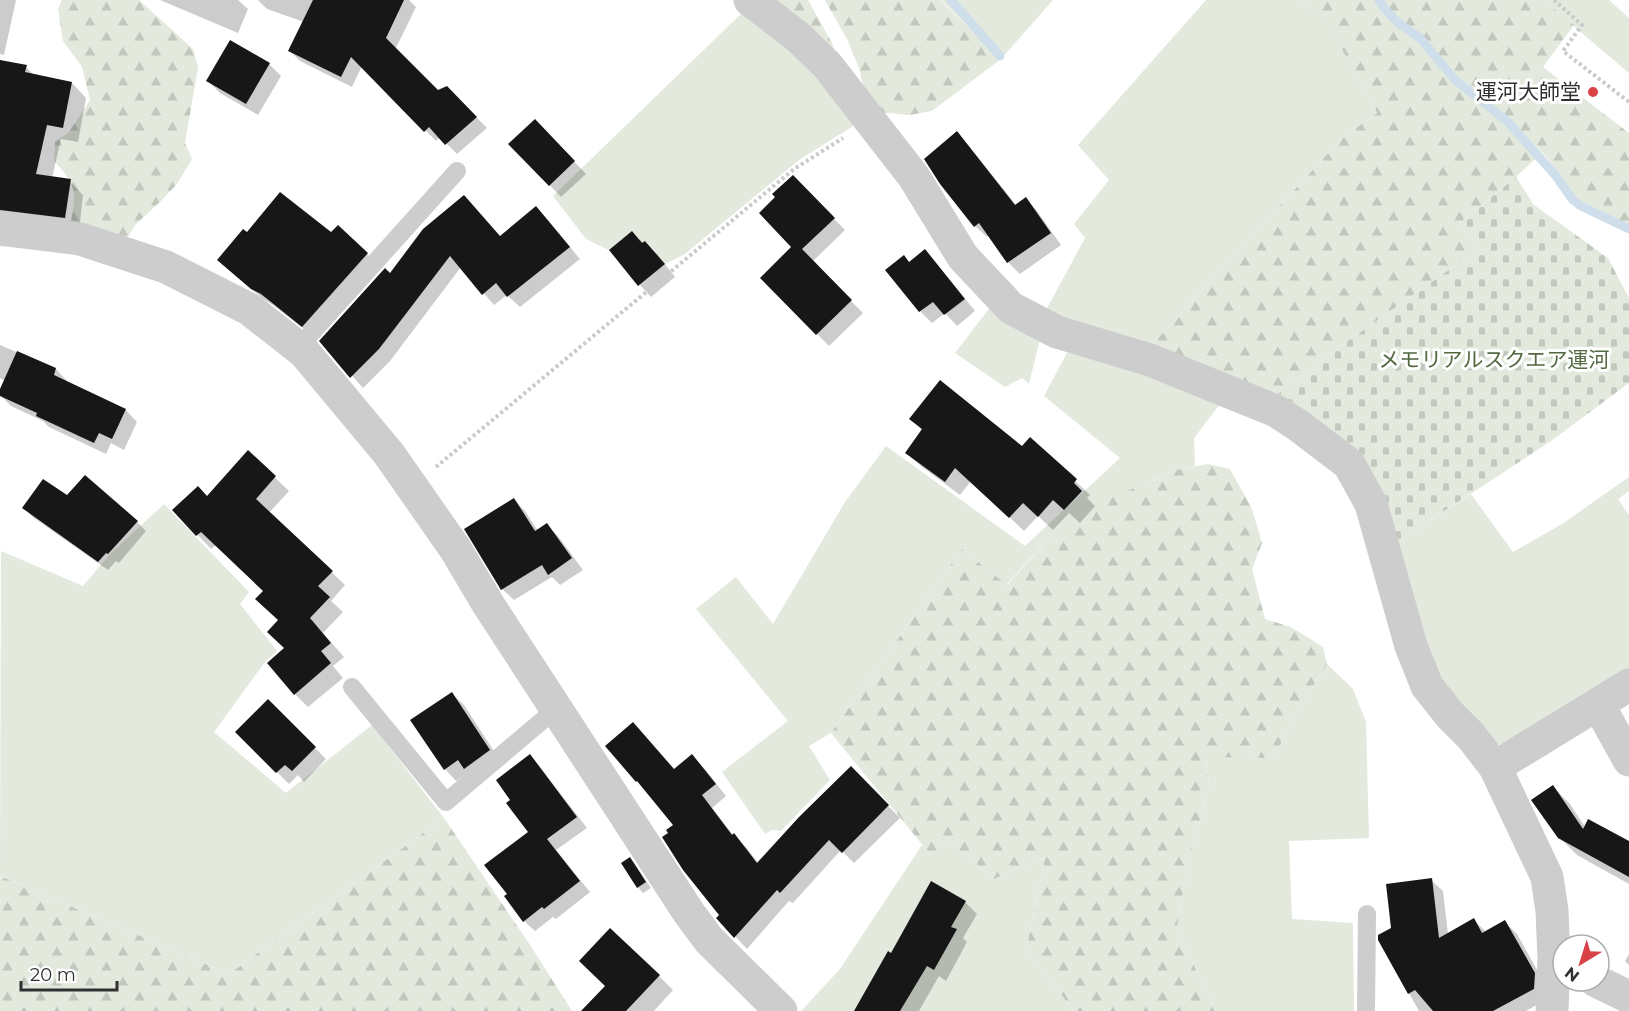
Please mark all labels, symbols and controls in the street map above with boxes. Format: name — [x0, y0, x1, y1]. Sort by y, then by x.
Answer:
place label: 運河大師堂 — [1476, 79, 1581, 104]
marker: 運河大師堂 — [1586, 85, 1600, 99]
park label: メモリアルスクエア運河 — [1379, 347, 1609, 372]
north arrow — [1551, 933, 1611, 993]
scale bar — [21, 954, 117, 992]
text: N — [1561, 963, 1583, 986]
text: 20 m — [30, 964, 76, 986]

